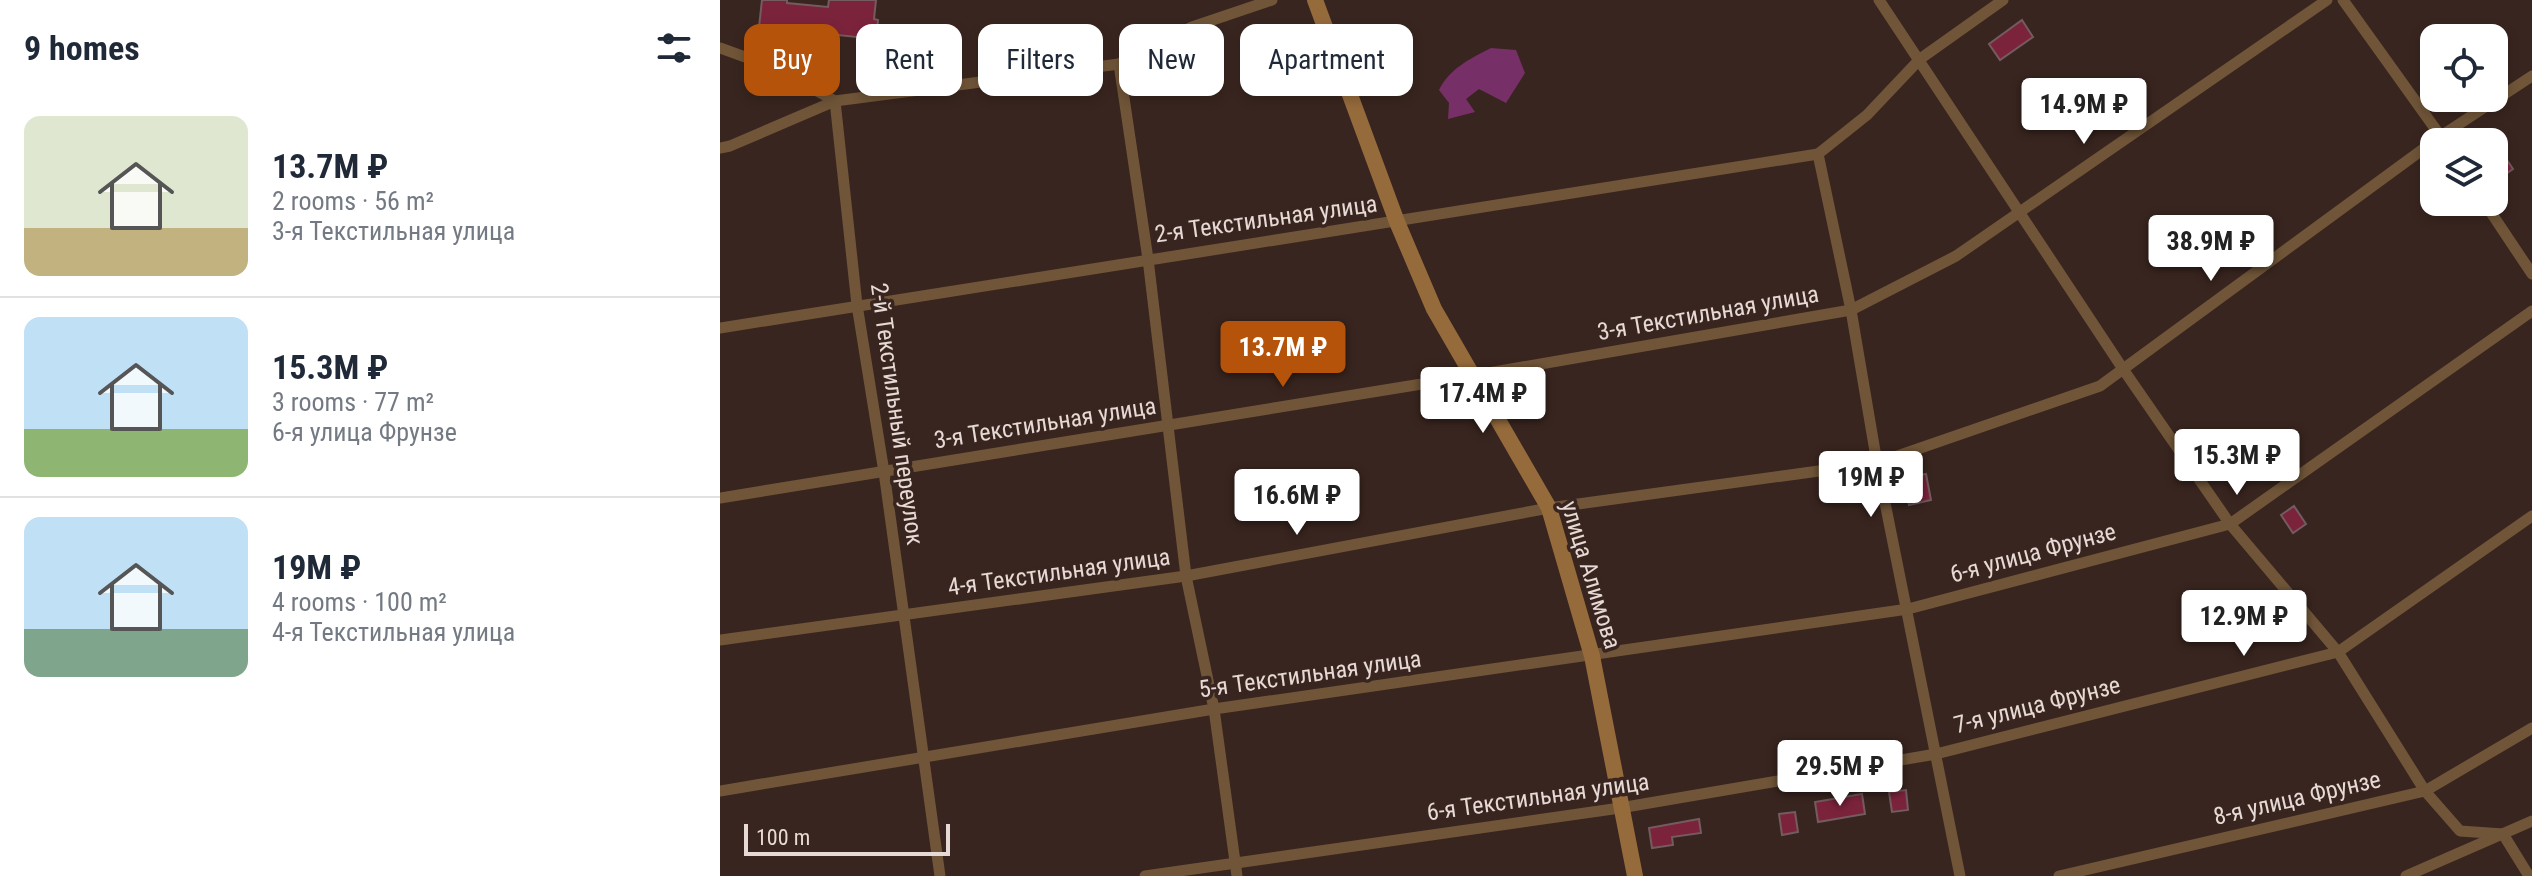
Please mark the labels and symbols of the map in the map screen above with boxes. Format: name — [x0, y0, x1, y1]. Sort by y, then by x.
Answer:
pin: 14.9M ₽ — [2010, 78, 2158, 146]
street label: 2-я Текстильная улица — [1153, 190, 1379, 248]
pin: 38.9M ₽ — [2137, 215, 2285, 283]
street label: 3-я Текстильная улица — [1595, 280, 1821, 346]
street label: 2-й Текстильный переулок — [865, 281, 929, 547]
pin: 13.7M ₽ — [1209, 321, 1357, 389]
pin: 17.4M ₽ — [1409, 367, 1557, 435]
street label: 3-я Текстильная улица — [932, 392, 1158, 454]
pin: 15.3M ₽ — [2163, 429, 2311, 497]
pin: 19M ₽ — [1815, 451, 1927, 519]
pin: 16.6M ₽ — [1223, 469, 1371, 537]
street label: улица Алимова — [1555, 498, 1627, 652]
street label: 6-я улица Фрунзе — [1947, 517, 2119, 589]
street label: 4-я Текстильная улица — [946, 543, 1172, 601]
pin: 12.9M ₽ — [2170, 590, 2318, 658]
street label: 5-я Текстильная улица — [1197, 645, 1423, 703]
street label: 7-я улица Фрунзе — [1951, 671, 2123, 739]
pin: 29.5M ₽ — [1766, 740, 1914, 808]
street label: 8-я улица Фрунзе — [2211, 765, 2383, 831]
street label: 6-я Текстильная улица — [1425, 768, 1651, 826]
scale bar — [744, 820, 950, 856]

